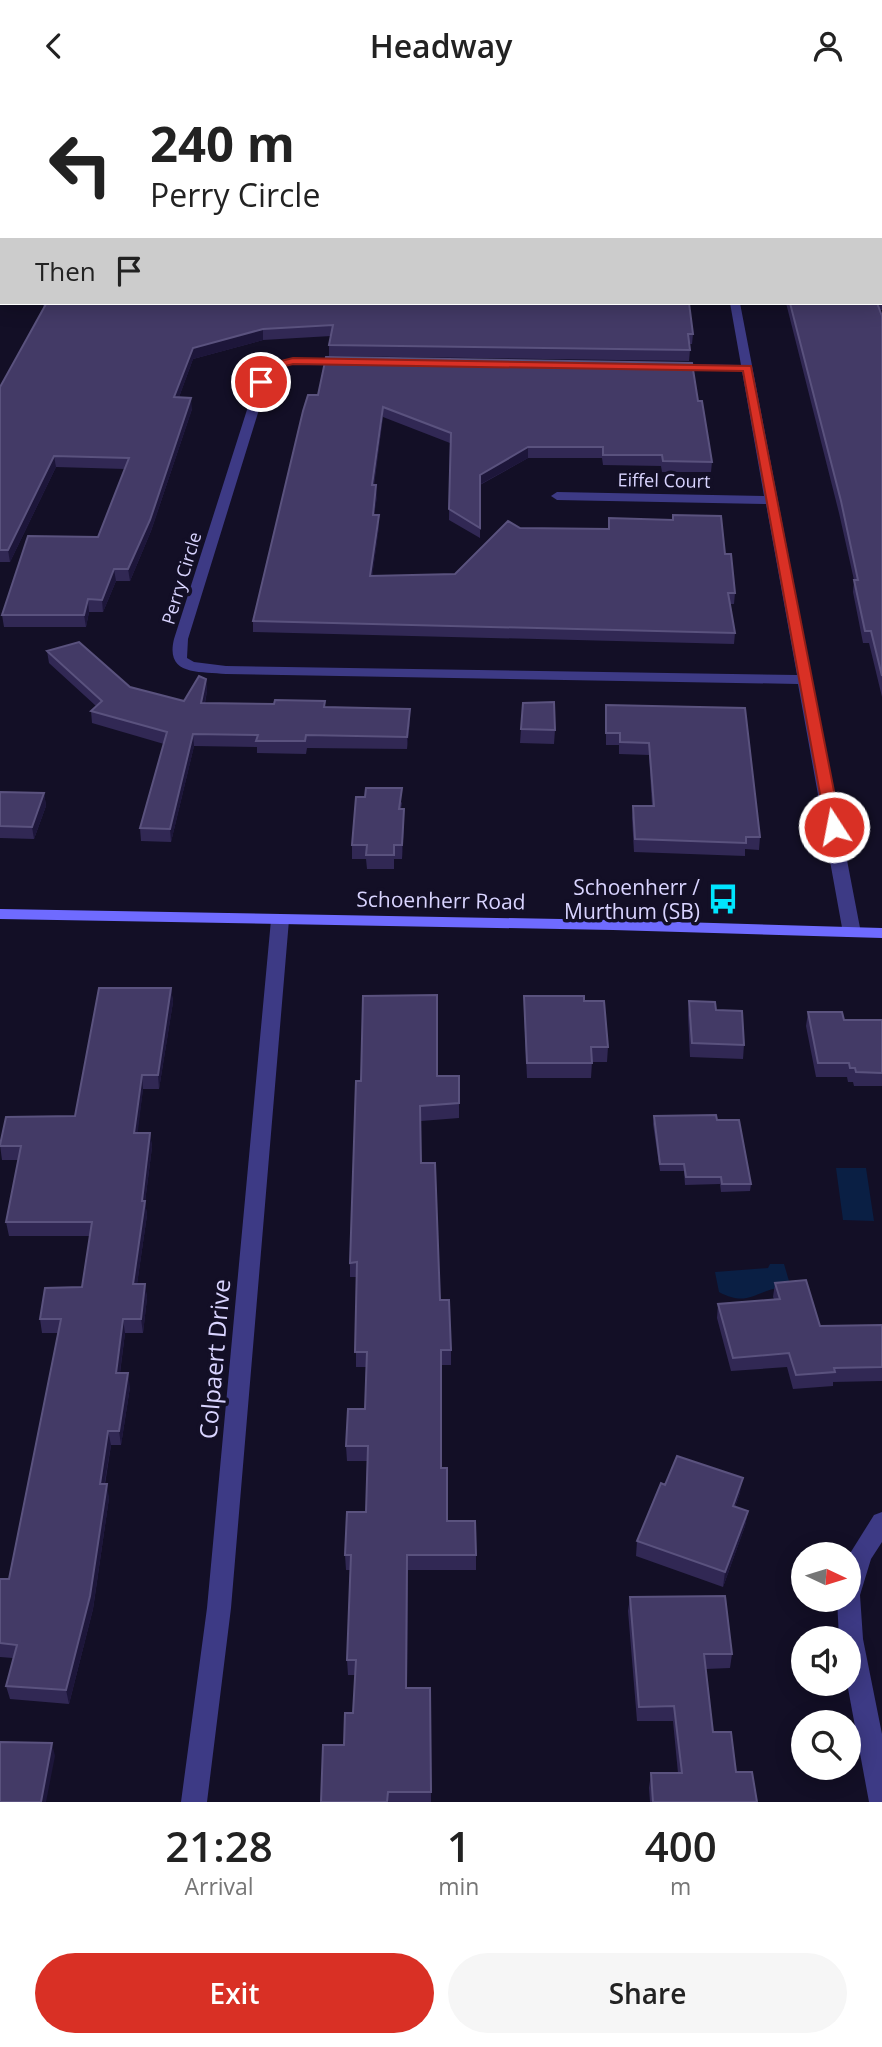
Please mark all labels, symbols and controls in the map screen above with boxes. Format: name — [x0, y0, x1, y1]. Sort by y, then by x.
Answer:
text: Headway — [370, 24, 512, 67]
icon: back — [35, 27, 73, 65]
icon: person — [809, 27, 847, 65]
text: 240 m — [150, 110, 295, 176]
icon: left — [35, 119, 126, 210]
text: Perry Circle — [150, 173, 320, 216]
icon: arrive — [110, 252, 148, 290]
text: Then — [35, 253, 96, 289]
pin — [231, 352, 291, 412]
icon: arrive — [242, 363, 280, 401]
street label: Eiffel Court — [617, 467, 711, 493]
street label: Perry Circle — [156, 529, 206, 627]
position arrow — [797, 790, 871, 864]
place label: Schoenherr / Murthum (SB) — [564, 873, 700, 925]
bus stop icon: Schoenherr / Murthum (SB) — [706, 882, 740, 916]
street label: Schoenherr Road — [356, 885, 526, 915]
street label: Colpaert Drive — [191, 1278, 237, 1440]
north arrow — [791, 1542, 861, 1612]
map controls — [791, 1542, 861, 1780]
button: sound — [791, 1626, 861, 1696]
button: search — [791, 1710, 861, 1780]
text: 21:28 — [165, 1817, 273, 1874]
text: 1 — [447, 1817, 471, 1874]
text: 400 — [645, 1817, 717, 1874]
text: Arrival — [184, 1870, 254, 1902]
text: min — [438, 1870, 479, 1902]
text: m — [670, 1870, 691, 1902]
button: Exit — [35, 1953, 434, 2033]
button: Share — [448, 1953, 847, 2033]

